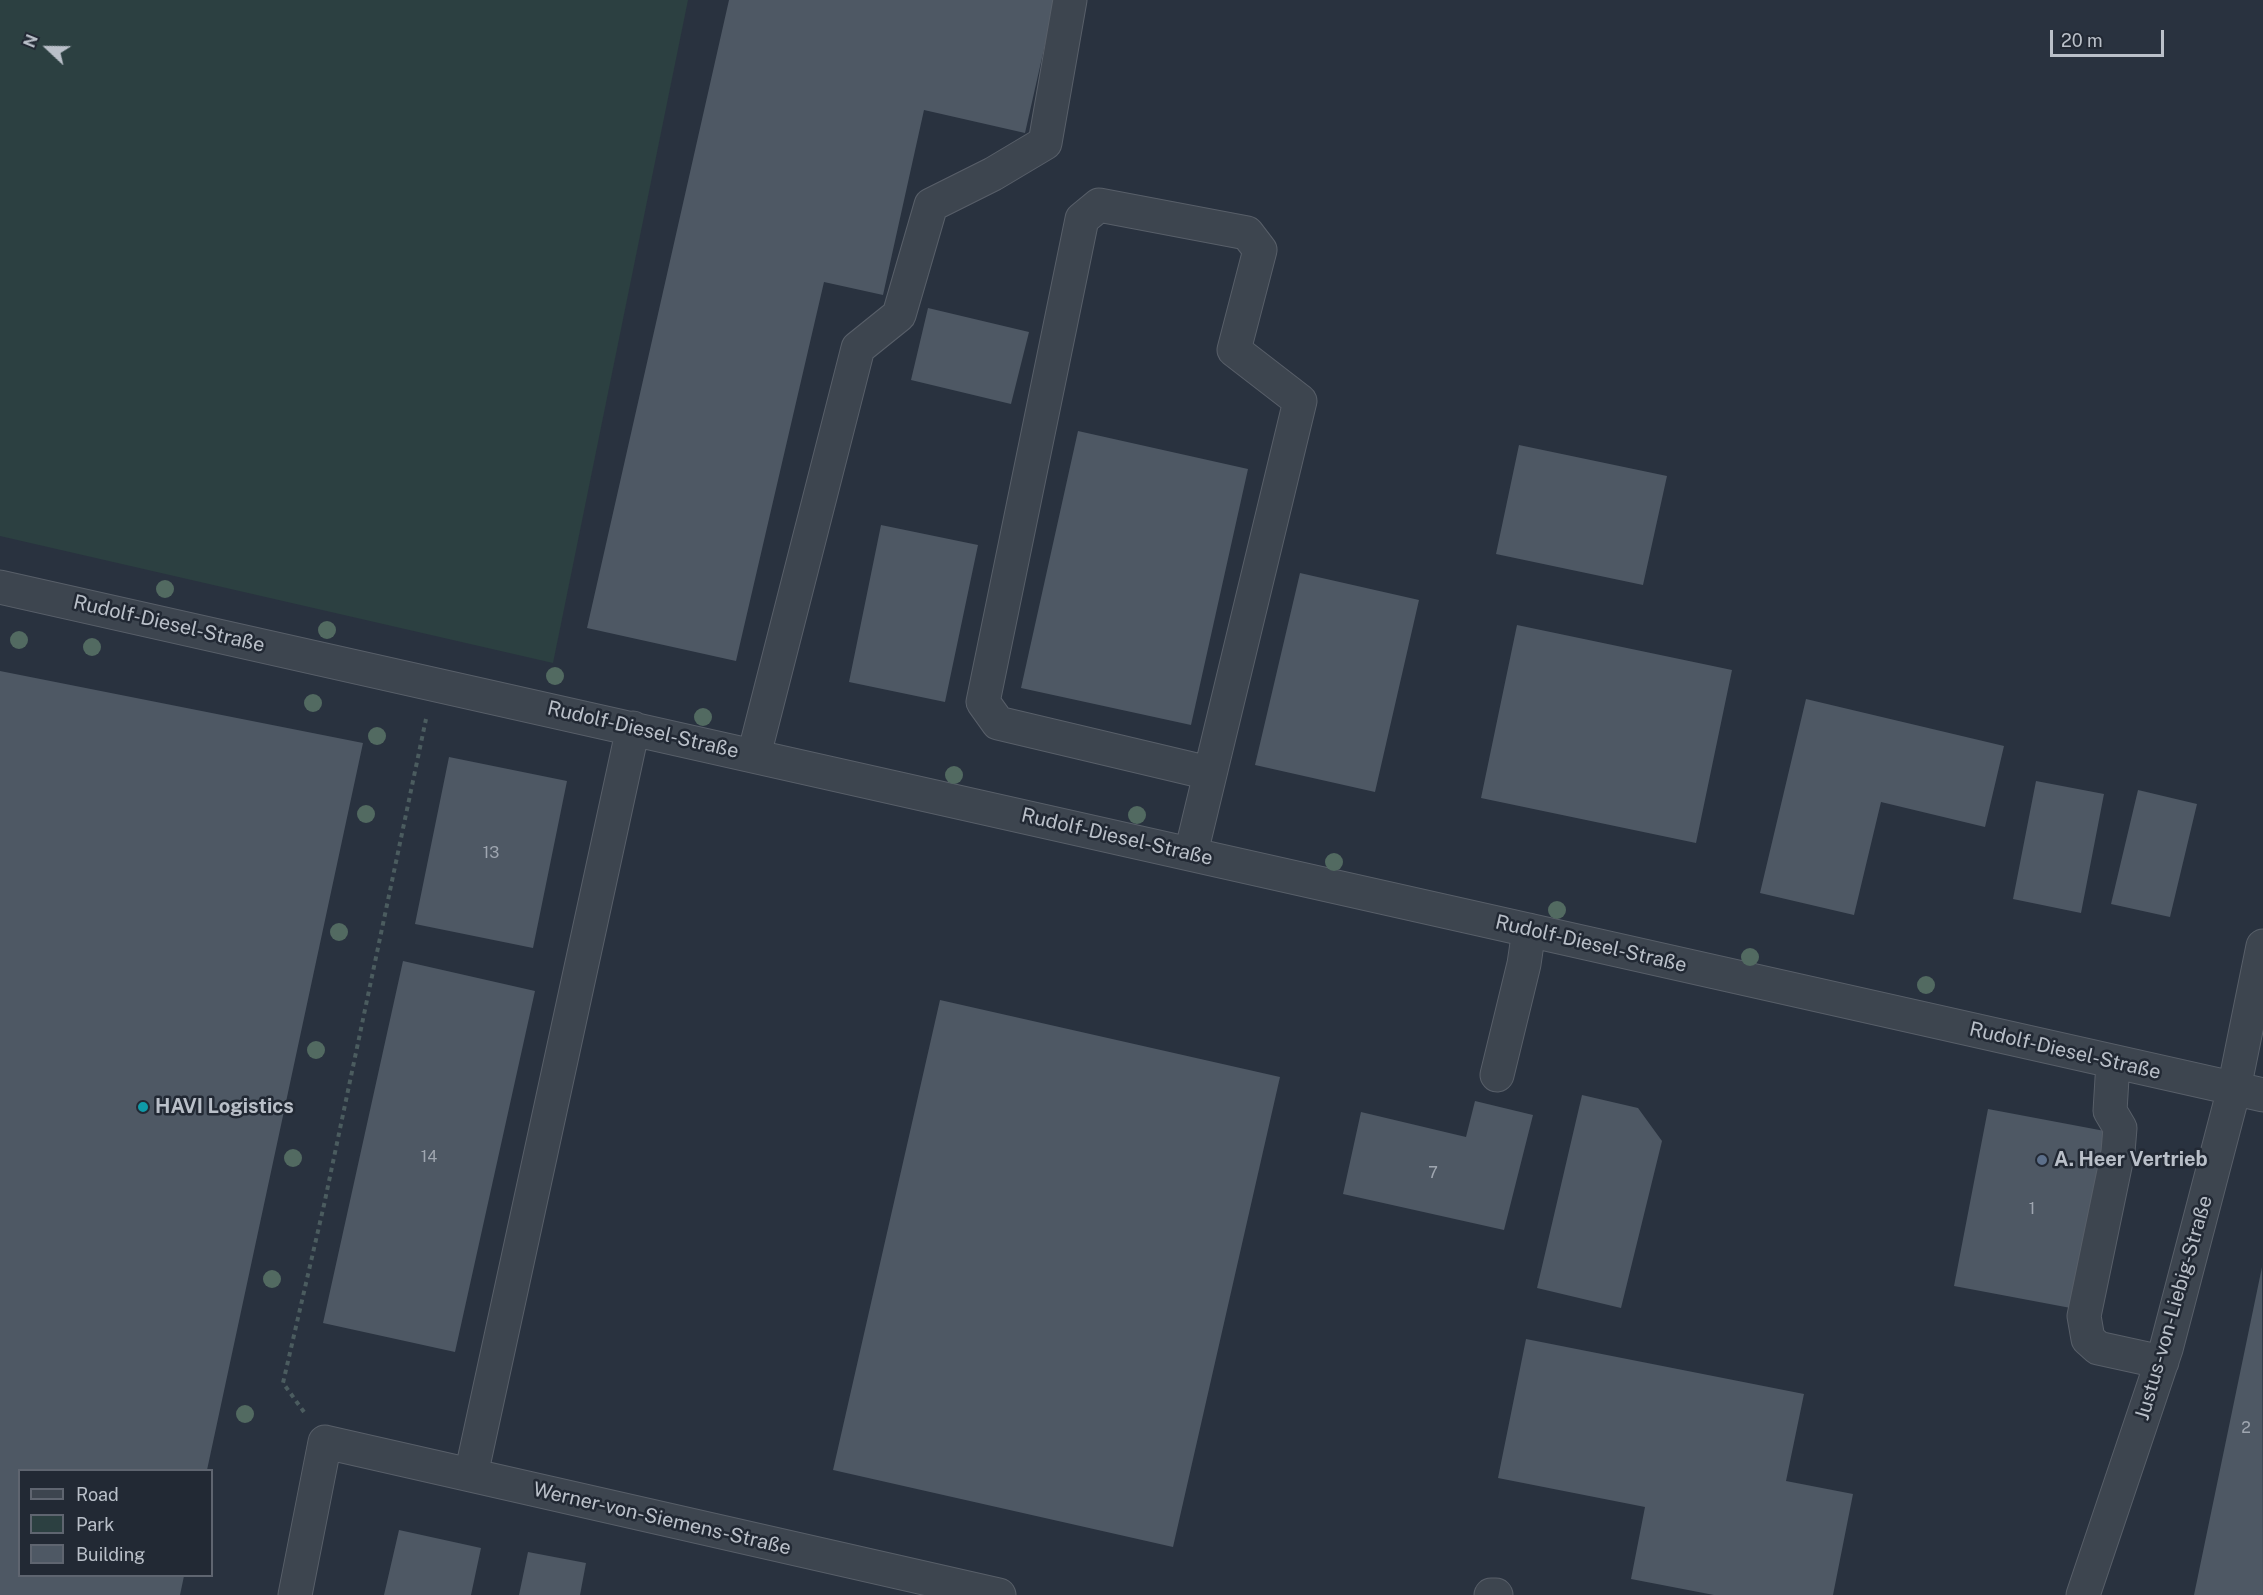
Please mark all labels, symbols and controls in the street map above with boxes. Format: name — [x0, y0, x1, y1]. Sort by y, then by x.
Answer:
north arrow — [18, 18, 78, 78]
scale bar — [2053, 18, 2167, 56]
text: 20 m — [2061, 30, 2103, 51]
text: N — [20, 32, 42, 50]
street label: Rudolf-Diesel-Straße — [71, 590, 267, 658]
street label: Rudolf-Diesel-Straße — [545, 696, 741, 764]
street label: Rudolf-Diesel-Straße — [1019, 803, 1215, 871]
house number: 13 — [483, 843, 499, 863]
street label: Rudolf-Diesel-Straße — [1493, 910, 1689, 978]
street label: Rudolf-Diesel-Straße — [1967, 1017, 2163, 1085]
place label: HAVI Logistics — [155, 1095, 294, 1119]
marker: HAVI Logistics — [136, 1100, 150, 1114]
house number: 14 — [421, 1147, 437, 1167]
place label: A. Heer Vertrieb — [2054, 1148, 2208, 1172]
marker: A. Heer Vertrieb — [2035, 1153, 2049, 1167]
house number: 7 — [1428, 1163, 1438, 1183]
street label: Justus-von-Liebig-Straße — [2130, 1193, 2218, 1423]
house number: 1 — [2029, 1199, 2035, 1219]
house number: 2 — [2241, 1418, 2251, 1438]
legend — [18, 1469, 213, 1577]
street label: Werner-von-Siemens-Straße — [531, 1478, 793, 1560]
text: Road — [76, 1484, 119, 1505]
text: Park — [76, 1514, 114, 1535]
text: Building — [76, 1544, 145, 1565]

